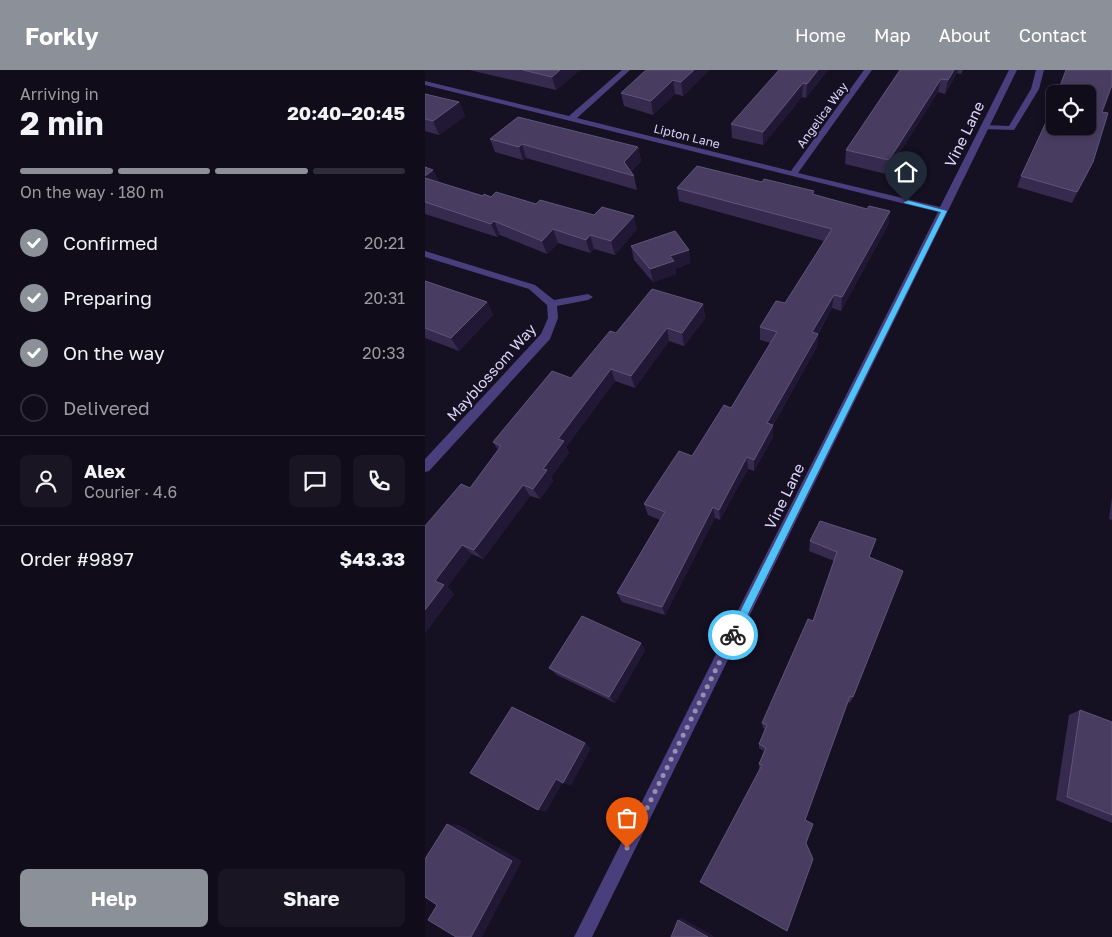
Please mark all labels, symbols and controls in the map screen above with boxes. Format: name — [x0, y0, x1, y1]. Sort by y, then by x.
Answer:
text: Forkly — [25, 21, 99, 50]
text: Home — [795, 24, 846, 46]
text: Map — [874, 24, 911, 46]
text: About — [939, 24, 991, 46]
text: Contact — [1019, 24, 1087, 46]
street label: Angelica Way — [793, 79, 851, 151]
text: Arriving in — [20, 84, 99, 104]
map controls — [1046, 85, 1096, 135]
button: locate — [1046, 85, 1096, 135]
street label: Vine Lane — [940, 98, 988, 170]
text: 20:40–20:45 — [287, 101, 405, 124]
text: 2 min — [20, 104, 104, 142]
street label: Lipton Lane — [652, 121, 722, 151]
pin — [885, 151, 927, 202]
icon: home — [892, 158, 920, 186]
text: On the way · 180 m — [20, 182, 164, 202]
icon: check — [20, 229, 48, 257]
text: Confirmed — [63, 231, 158, 254]
text: 20:21 — [364, 233, 405, 253]
icon: check — [20, 284, 48, 312]
text: Preparing — [63, 286, 152, 309]
text: 20:31 — [364, 288, 405, 308]
street label: Mayblossom Way — [443, 319, 540, 424]
icon: check — [20, 339, 48, 367]
text: On the way — [63, 341, 165, 364]
text: 20:33 — [362, 343, 405, 363]
text: Delivered — [63, 396, 150, 419]
button: person — [20, 455, 72, 507]
button: chat — [289, 455, 341, 507]
button: phone — [353, 455, 405, 507]
text: Alex — [84, 459, 125, 482]
street label: Vine Lane — [760, 460, 808, 532]
text: Courier · 4.6 — [84, 482, 177, 502]
text: Order #9897 — [20, 547, 134, 570]
text: $43.33 — [340, 547, 405, 570]
courier — [708, 610, 758, 660]
icon: bike — [719, 621, 747, 649]
pin — [606, 797, 648, 848]
icon: bag — [613, 804, 641, 832]
button: Help — [20, 869, 208, 927]
button: Share — [218, 869, 405, 927]

